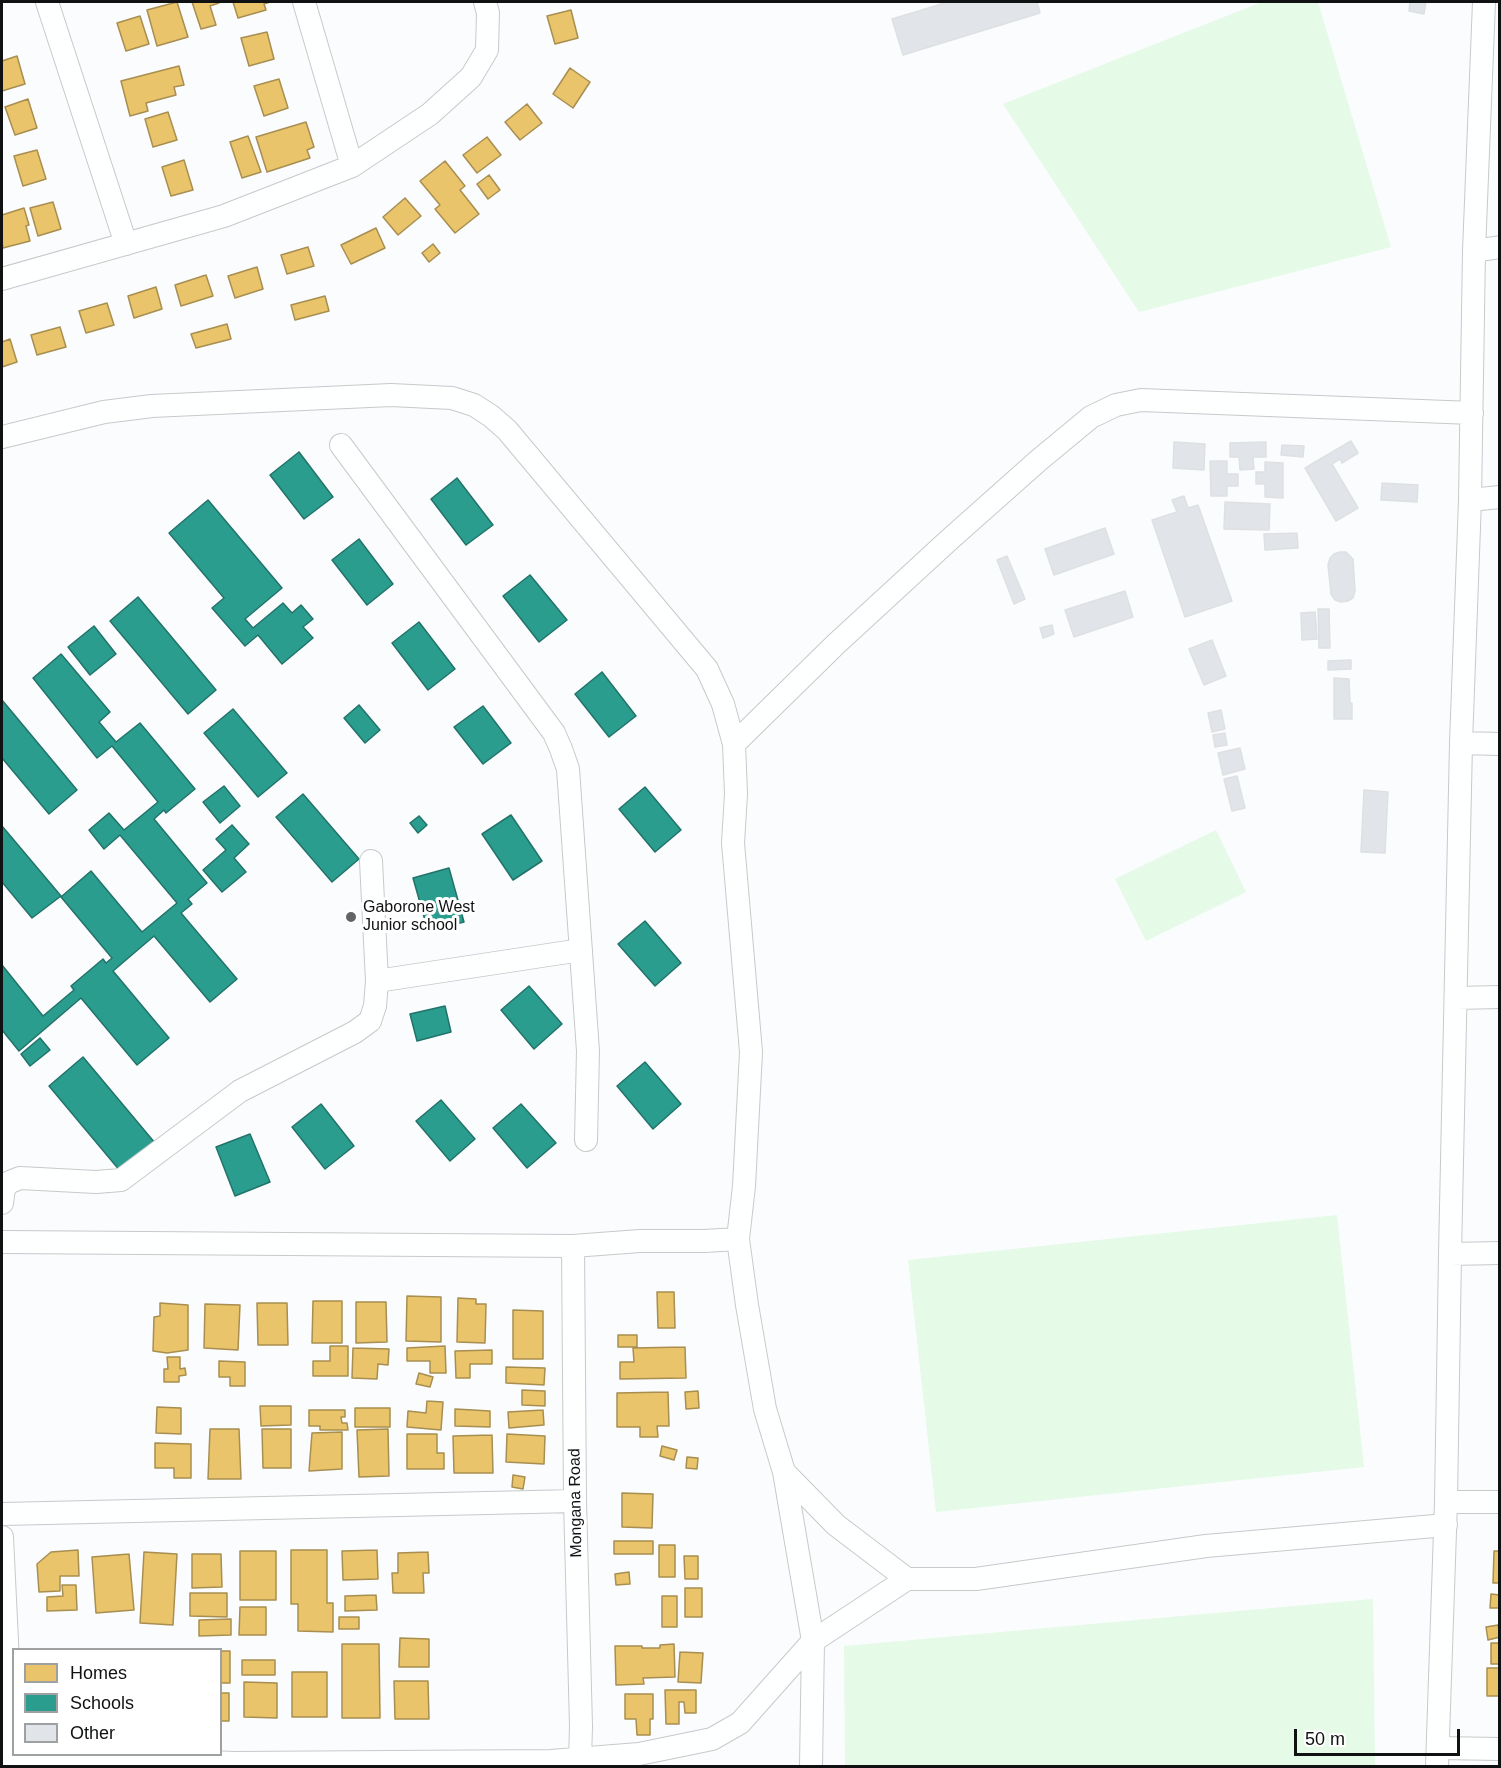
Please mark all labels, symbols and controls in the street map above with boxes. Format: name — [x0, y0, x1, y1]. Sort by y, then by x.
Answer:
place label: Gaborone West Junior school — [363, 898, 475, 936]
marker: Gaborone West Junior school — [344, 910, 358, 924]
street label: Mongana Road — [565, 1448, 587, 1558]
legend — [12, 1648, 222, 1756]
text: Homes — [70, 1663, 127, 1683]
text: Schools — [70, 1693, 134, 1713]
scale bar — [1297, 1717, 1464, 1755]
text: Other — [70, 1723, 115, 1743]
text: 50 m — [1305, 1729, 1345, 1749]

